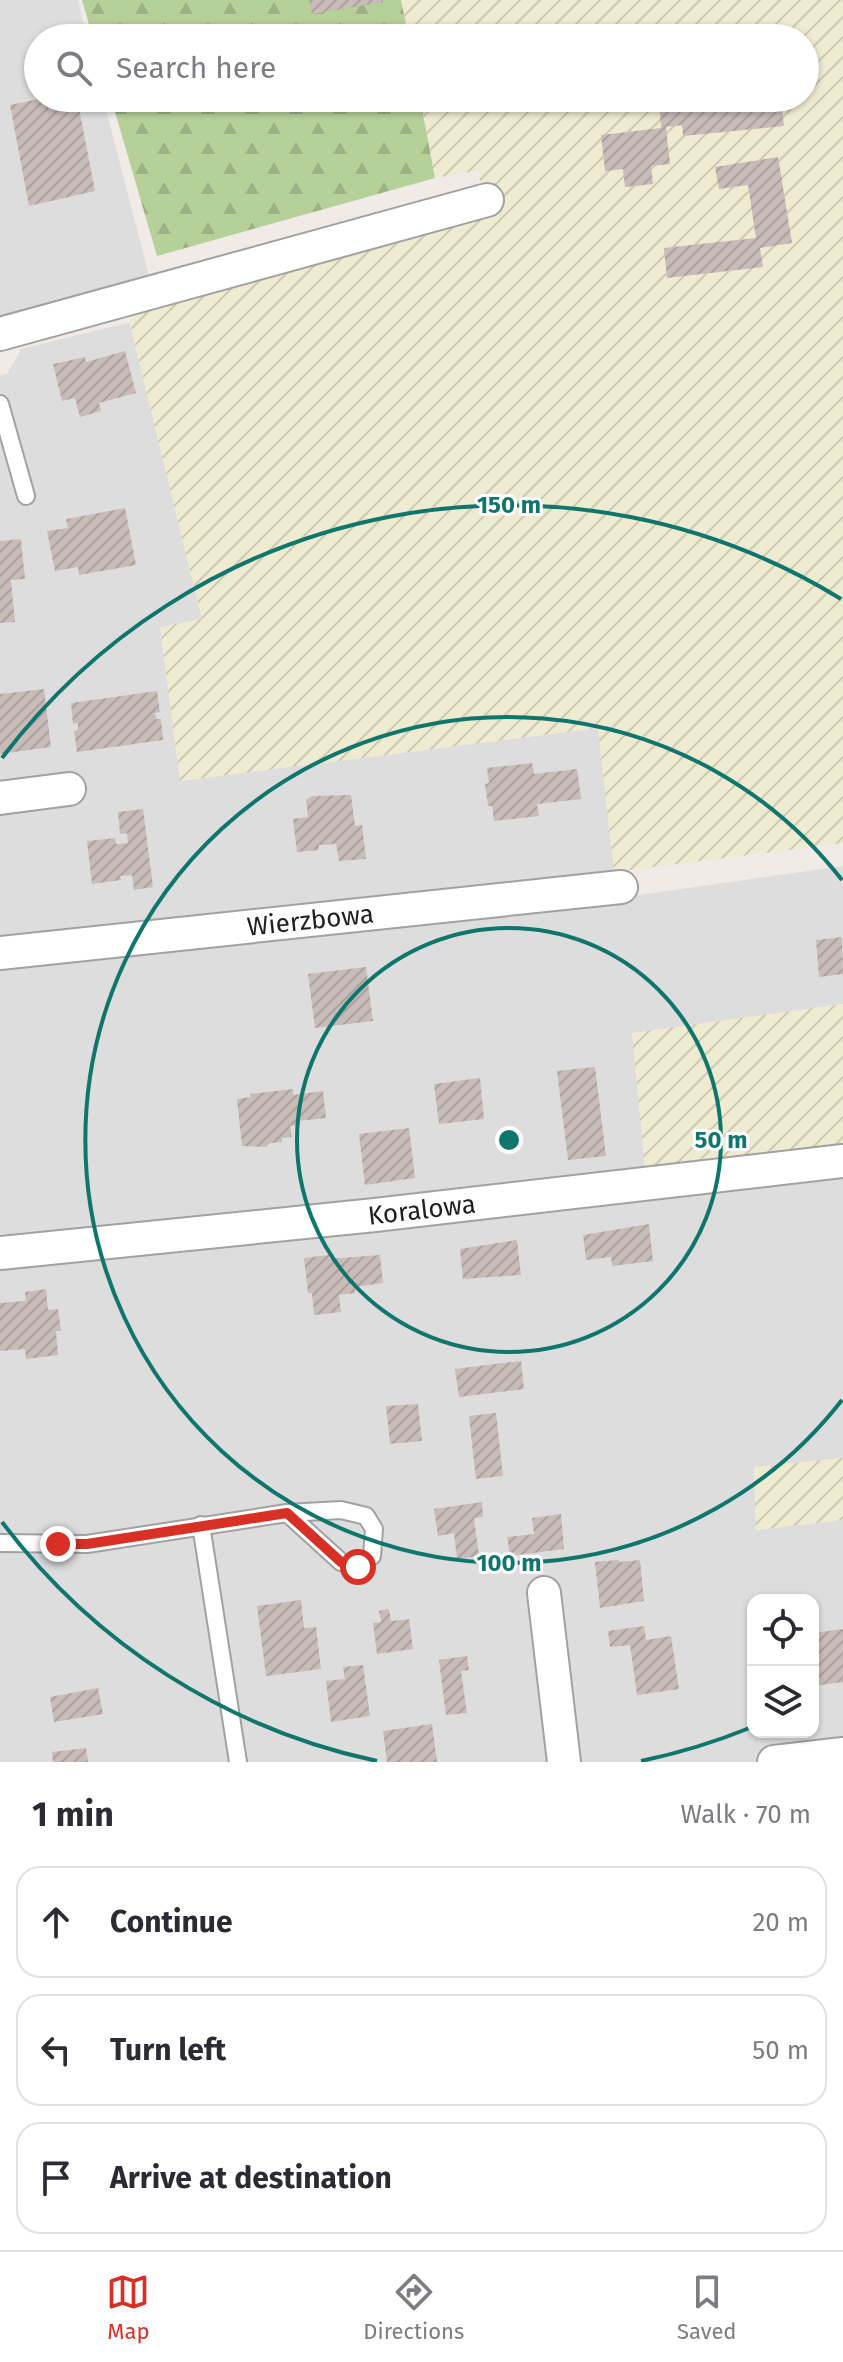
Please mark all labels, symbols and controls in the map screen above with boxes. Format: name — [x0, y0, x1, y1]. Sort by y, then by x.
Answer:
search box — [24, 24, 819, 112]
icon: search — [52, 46, 96, 90]
text: Search here — [116, 50, 276, 86]
text: 150 m — [477, 491, 541, 519]
street label: Wierzbowa — [245, 898, 375, 943]
centre of rings — [495, 1126, 523, 1154]
text: 50 m — [695, 1126, 747, 1154]
street label: Koralowa — [366, 1188, 477, 1232]
route end — [40, 1526, 76, 1562]
route start — [340, 1549, 376, 1585]
text: 100 m — [476, 1549, 542, 1577]
map controls — [747, 1594, 819, 1738]
button: locate — [747, 1594, 819, 1666]
button: layers — [747, 1666, 819, 1738]
text: 1 min — [32, 1794, 114, 1835]
text: Walk · 70 m — [681, 1799, 811, 1830]
icon: ahead — [34, 1900, 78, 1944]
text: Continue — [110, 1904, 233, 1940]
text: 20 m — [752, 1907, 809, 1938]
icon: left — [34, 2028, 78, 2072]
text: Turn left — [110, 2032, 226, 2068]
text: 50 m — [752, 2035, 809, 2066]
icon: arrive — [34, 2156, 78, 2200]
text: Arrive at destination — [110, 2160, 392, 2196]
tab: Map — [106, 2270, 150, 2345]
tab: Directions — [363, 2270, 464, 2345]
tab: Saved — [677, 2270, 737, 2345]

